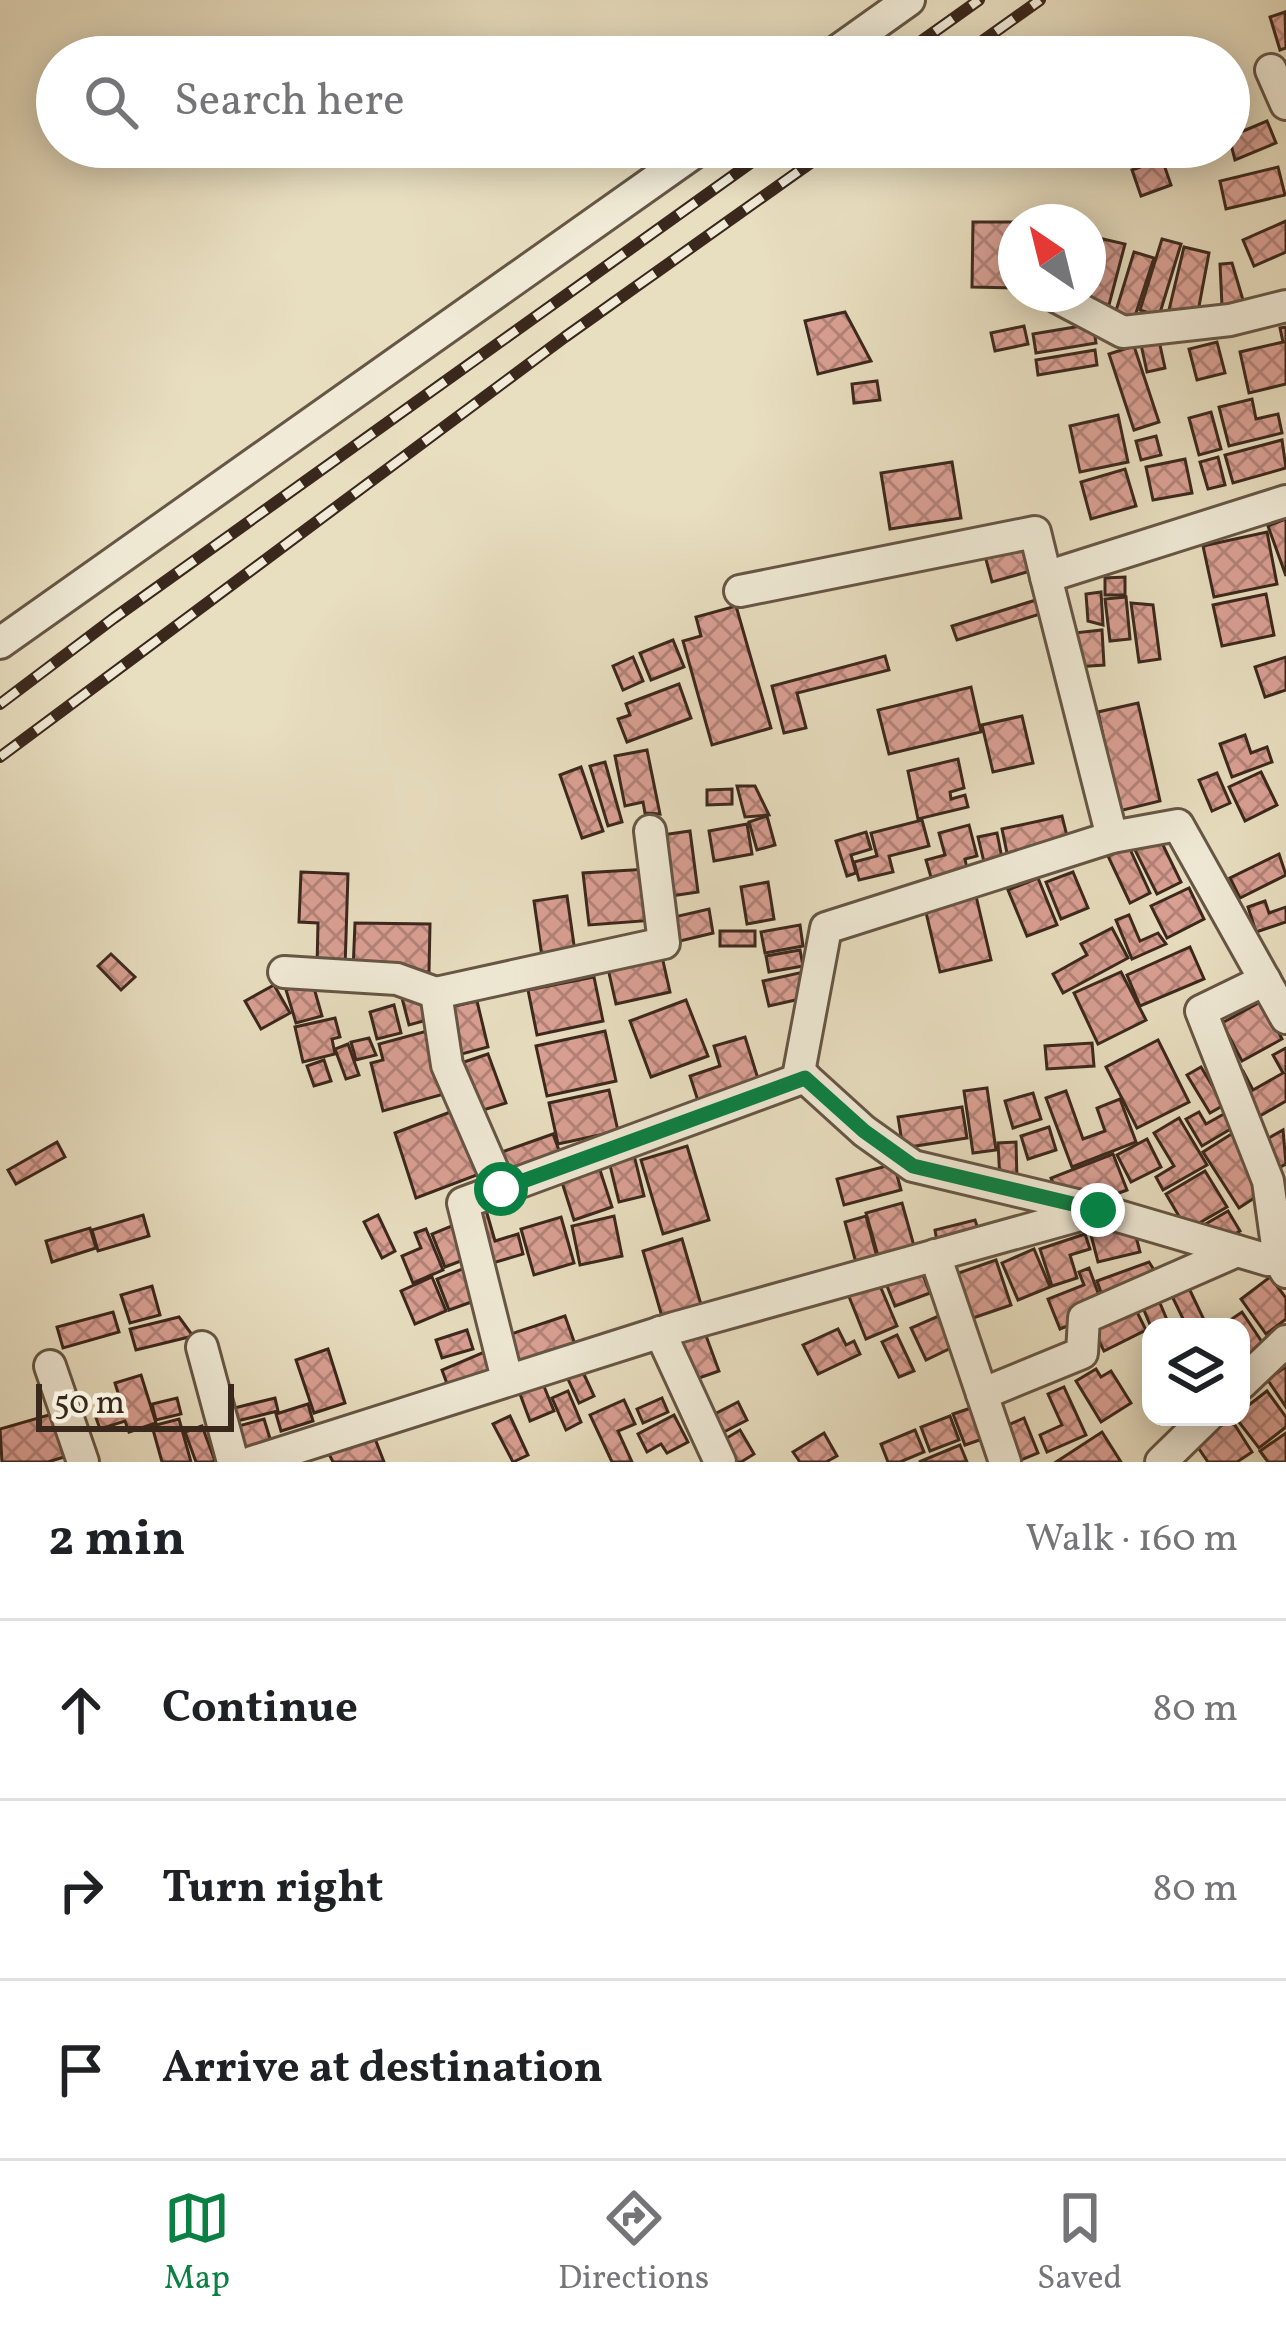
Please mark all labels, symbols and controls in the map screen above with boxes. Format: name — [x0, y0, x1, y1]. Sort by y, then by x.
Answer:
search box — [36, 36, 1250, 168]
icon: search — [78, 69, 144, 135]
text: Search here — [174, 71, 405, 134]
north arrow — [998, 204, 1106, 312]
route start — [474, 1162, 528, 1216]
route end — [1071, 1183, 1125, 1237]
map controls — [1142, 1318, 1250, 1426]
button: layers — [1142, 1318, 1250, 1426]
scale bar — [36, 1378, 234, 1431]
text: 50 m — [54, 1382, 125, 1428]
text: 2 min — [48, 1505, 186, 1576]
text: Walk · 160 m — [1025, 1513, 1238, 1567]
icon: ahead — [48, 1677, 114, 1743]
text: Continue — [162, 1678, 358, 1741]
text: 80 m — [1152, 1683, 1238, 1737]
icon: right — [48, 1857, 114, 1923]
text: Turn right — [162, 1858, 383, 1921]
text: 80 m — [1152, 1863, 1238, 1917]
icon: arrive — [48, 2037, 114, 2103]
text: Arrive at destination — [162, 2038, 603, 2101]
tab: Map — [164, 2185, 230, 2303]
tab: Directions — [558, 2185, 709, 2303]
tab: Saved — [1037, 2185, 1122, 2303]

